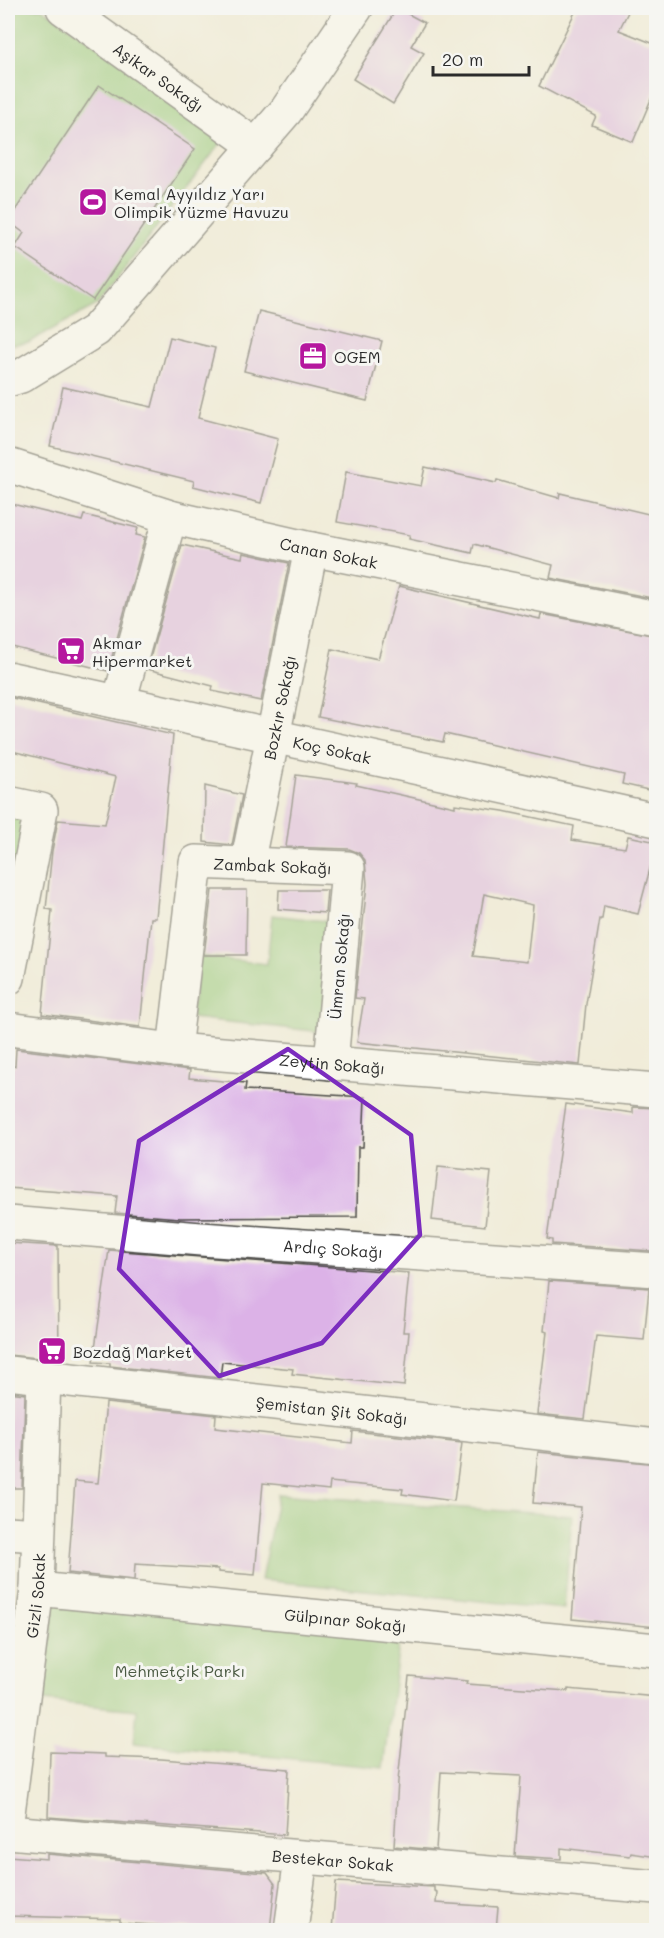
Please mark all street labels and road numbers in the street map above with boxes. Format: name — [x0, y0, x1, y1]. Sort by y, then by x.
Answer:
street label: Aşikar Sokağı — [109, 37, 208, 116]
street label: Canan Sokak — [278, 532, 380, 573]
street label: Bozkır Sokağı — [258, 653, 300, 761]
street label: Koç Sokak — [291, 730, 373, 768]
street label: Zambak Sokağı — [213, 852, 332, 878]
street label: Ümran Sokağı — [324, 912, 354, 1020]
street label: Zeytin Sokağı — [278, 1048, 386, 1078]
street label: Ardıç Sokağı — [282, 1234, 384, 1262]
street label: Şemistan Şit Sokağı — [255, 1391, 409, 1428]
street label: Gizli Sokak — [20, 1553, 49, 1639]
street label: Gülpınar Sokağı — [283, 1603, 408, 1636]
street label: Bestekar Sokak — [271, 1844, 394, 1875]

